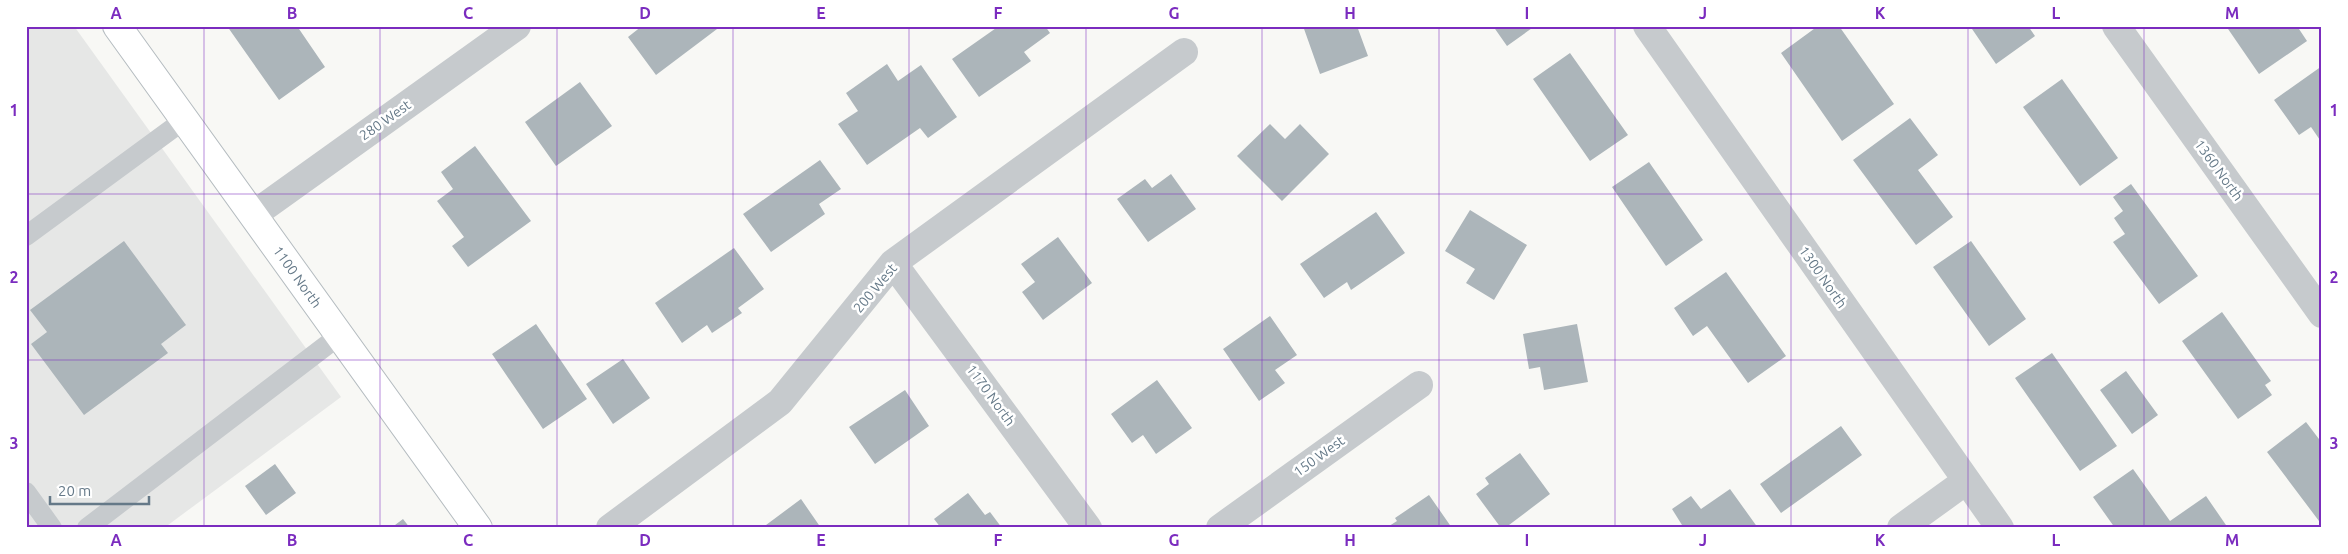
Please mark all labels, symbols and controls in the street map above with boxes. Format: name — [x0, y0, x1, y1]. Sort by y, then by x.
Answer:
text: A — [110, 4, 122, 22]
text: B — [287, 4, 297, 22]
text: C — [463, 4, 473, 22]
text: D — [639, 4, 651, 22]
text: E — [816, 4, 826, 22]
text: F — [994, 4, 1003, 22]
text: G — [1168, 4, 1180, 22]
text: H — [1344, 4, 1356, 22]
text: I — [1525, 4, 1529, 22]
text: J — [1699, 4, 1707, 22]
text: K — [1875, 4, 1886, 22]
text: L — [2052, 4, 2061, 22]
text: M — [2225, 4, 2239, 22]
street label: 280 West — [356, 96, 414, 143]
text: 1 — [9, 101, 19, 119]
text: 1 — [2329, 101, 2339, 119]
street label: 1360 North — [2191, 136, 2247, 204]
street label: 1100 North — [270, 243, 325, 311]
street label: 1300 North — [1796, 243, 1850, 311]
street label: 200 West — [850, 260, 900, 316]
text: 2 — [9, 268, 19, 286]
text: 2 — [2329, 268, 2339, 286]
street label: 1170 North — [963, 361, 1019, 429]
street label: 150 West — [1290, 432, 1348, 480]
text: 3 — [9, 434, 19, 452]
text: 3 — [2329, 434, 2339, 452]
scale bar — [50, 474, 149, 506]
text: 20 m — [58, 482, 91, 499]
text: A — [110, 531, 122, 549]
text: B — [287, 531, 297, 549]
text: C — [463, 531, 473, 549]
text: D — [639, 531, 651, 549]
text: E — [816, 531, 826, 549]
text: F — [994, 531, 1003, 549]
text: G — [1168, 531, 1180, 549]
text: H — [1344, 531, 1356, 549]
text: I — [1525, 531, 1529, 549]
text: J — [1699, 531, 1707, 549]
text: K — [1875, 531, 1886, 549]
text: L — [2052, 531, 2061, 549]
text: M — [2225, 531, 2239, 549]

